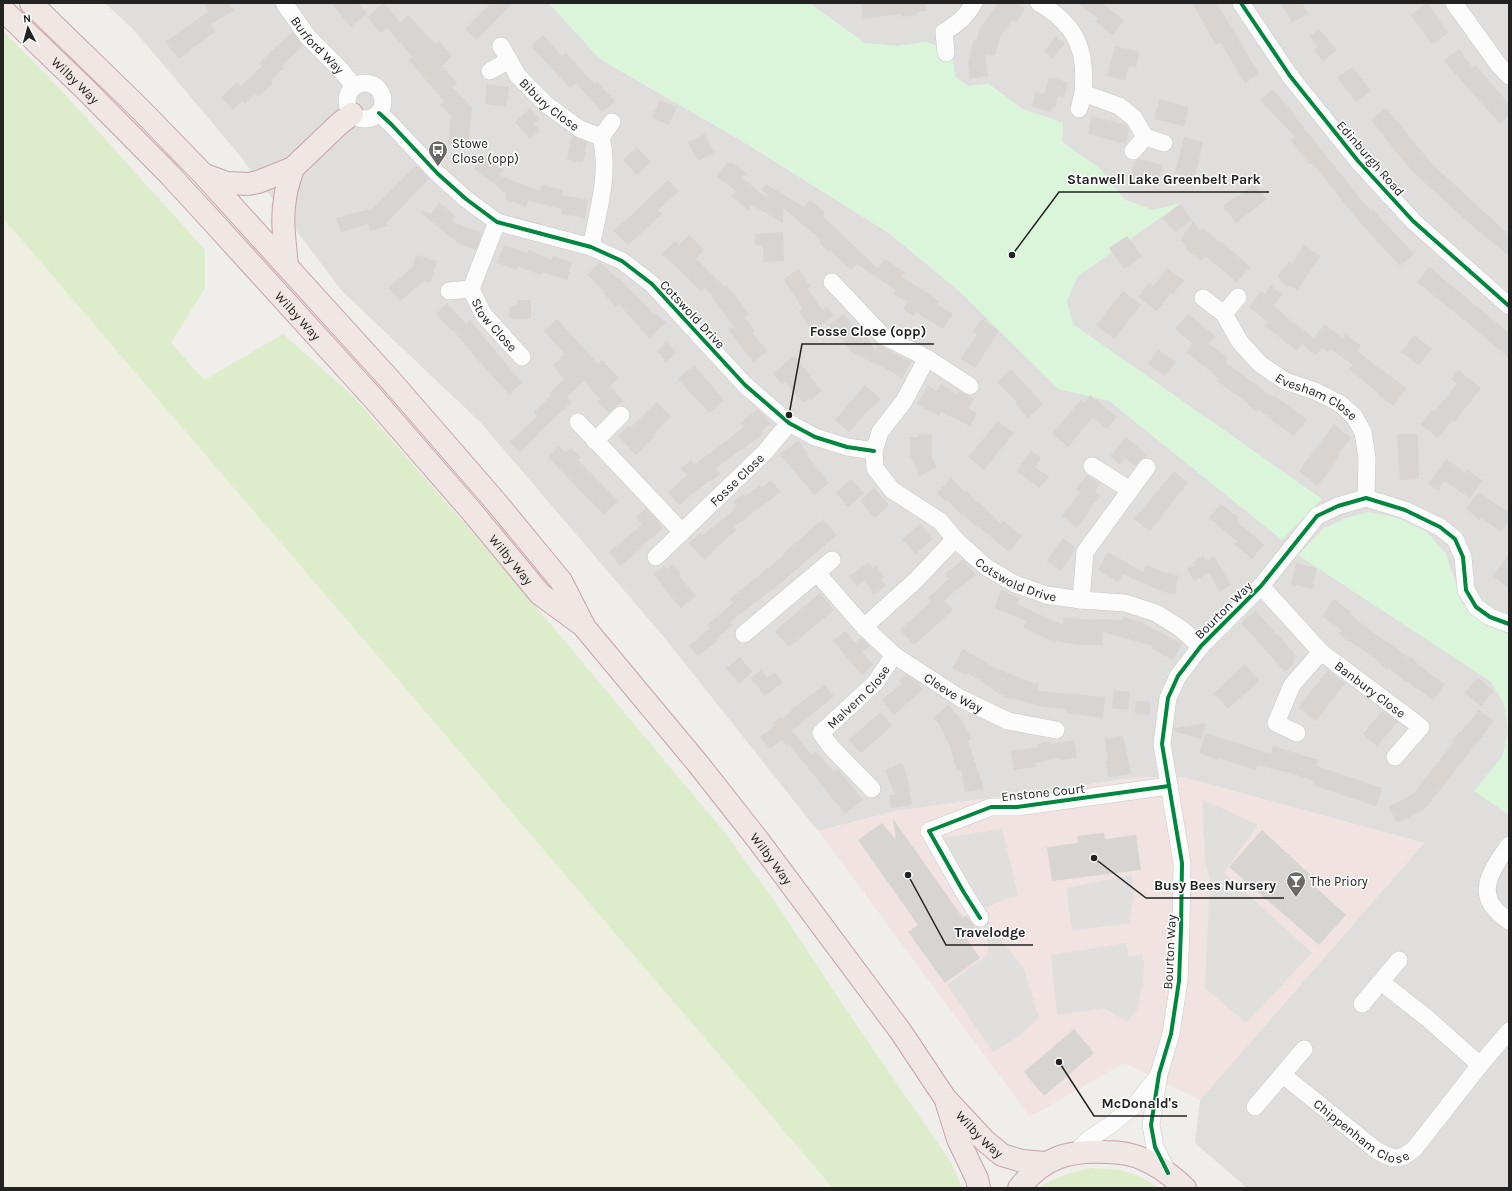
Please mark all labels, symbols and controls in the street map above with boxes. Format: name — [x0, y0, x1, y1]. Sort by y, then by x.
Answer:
north arrow — [8, 8, 48, 48]
text: N — [22, 12, 32, 25]
street label: Burford Way — [288, 14, 347, 77]
street label: Wilby Way — [48, 54, 102, 107]
street label: Bibury Close — [516, 75, 582, 134]
street label: Edinburgh Road — [1334, 118, 1407, 199]
place label: Stowe Close (opp) — [452, 136, 519, 166]
bus stop icon: Stowe Close (opp) — [427, 139, 449, 167]
callout: Stanwell Lake Greenbelt Park — [1059, 166, 1269, 192]
text: Stanwell Lake Greenbelt Park — [1067, 171, 1262, 188]
street label: Cotswold Drive — [657, 277, 728, 352]
street label: Wilby Way — [272, 288, 324, 343]
street label: Stow Close — [468, 296, 520, 355]
callout: Fosse Close (opp) — [802, 318, 934, 344]
text: Fosse Close (opp) — [810, 323, 926, 340]
street label: Evesham Close — [1273, 370, 1360, 424]
street label: Fosse Close — [707, 450, 767, 509]
street label: Wilby Way — [486, 532, 536, 588]
street label: Cotswold Drive — [972, 554, 1058, 604]
street label: Bourton Way — [1191, 578, 1255, 642]
street label: Banbury Close — [1332, 658, 1409, 721]
street label: Malvern Close — [824, 662, 893, 732]
street label: Cleeve Way — [921, 670, 985, 716]
street label: Enstone Court — [1000, 781, 1086, 804]
street label: Wilby Way — [747, 830, 795, 887]
bar icon: The Priory — [1285, 870, 1307, 898]
callout: Busy Bees Nursery — [1146, 872, 1284, 898]
place label: The Priory — [1310, 874, 1368, 889]
text: Busy Bees Nursery — [1154, 877, 1276, 894]
street label: Bourton Way — [1160, 914, 1179, 990]
callout: Travelodge — [946, 919, 1033, 945]
text: Travelodge — [955, 924, 1025, 941]
callout: McDonald's — [1094, 1090, 1187, 1116]
text: McDonald's — [1102, 1095, 1178, 1112]
street label: Chippenham Close — [1311, 1096, 1412, 1166]
street label: Wilby Way — [953, 1108, 1006, 1161]

